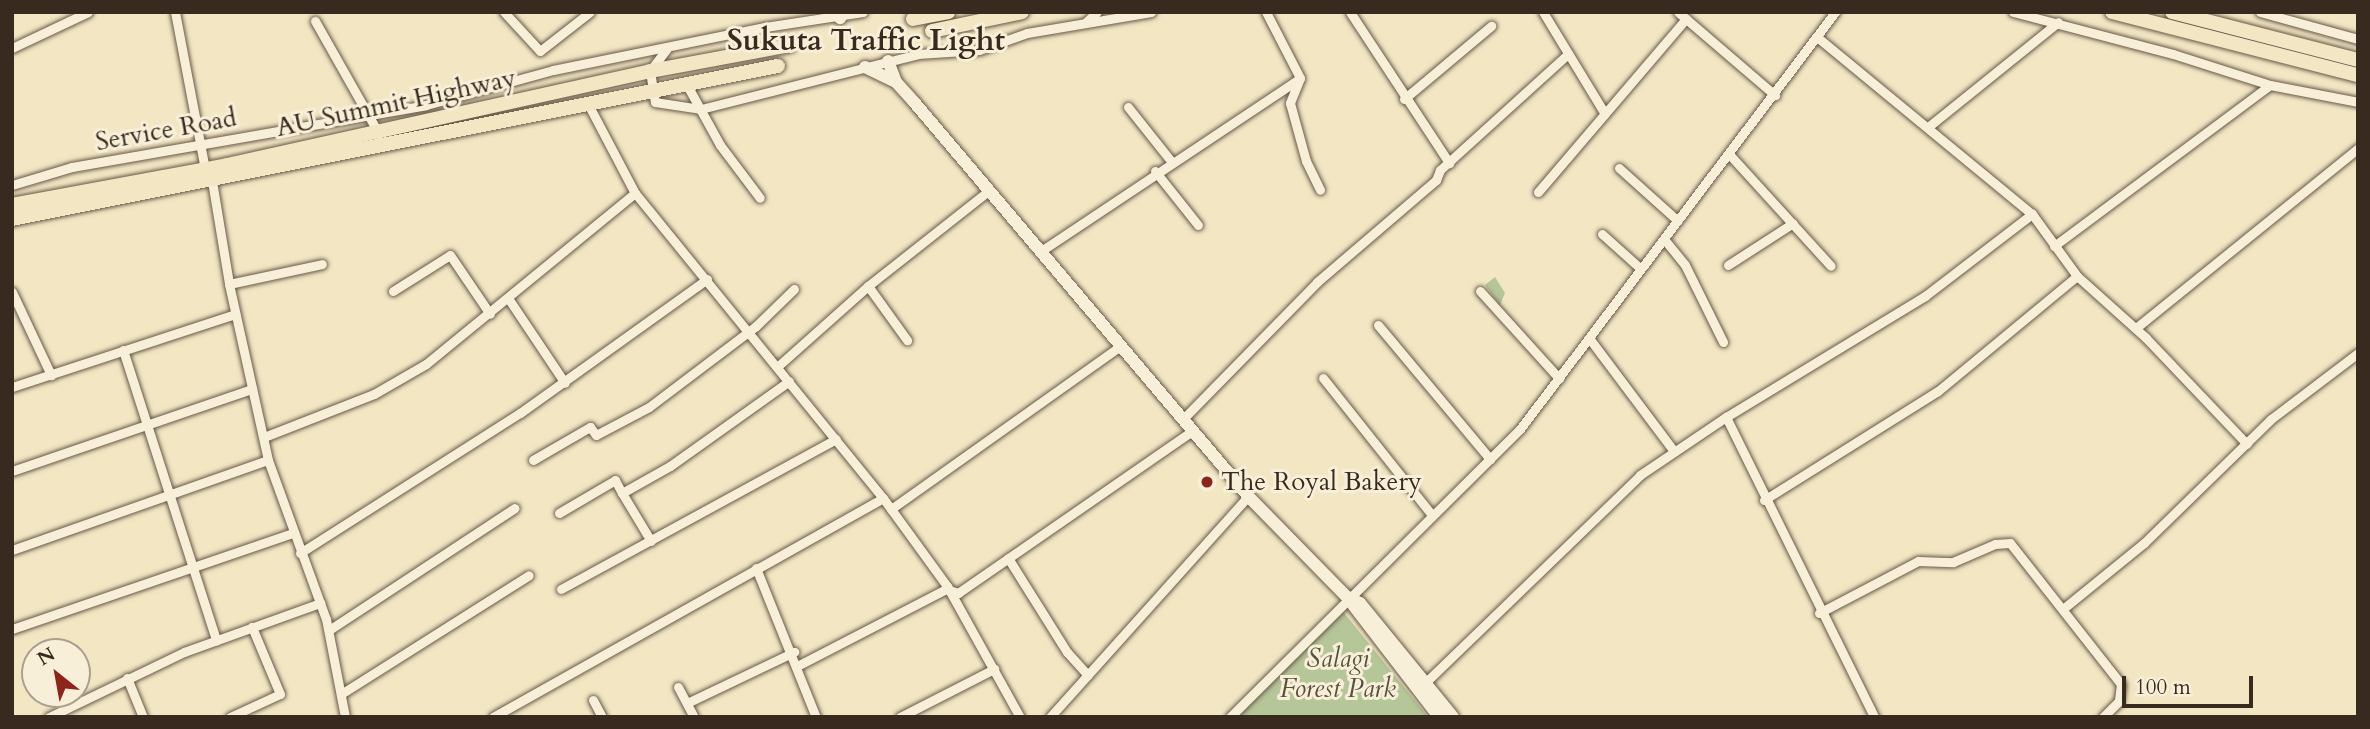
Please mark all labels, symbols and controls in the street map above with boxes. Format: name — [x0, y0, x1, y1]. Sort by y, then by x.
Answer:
district label: Sukuta Traffic Light — [727, 23, 1005, 59]
street label: AU Summit Highway — [273, 62, 519, 144]
street label: Service Road — [93, 102, 239, 158]
place label: The Royal Bakery — [1221, 466, 1422, 498]
marker: The Royal Bakery — [1199, 474, 1215, 490]
north arrow — [21, 638, 91, 708]
text: N — [32, 641, 60, 672]
park label: Salagi Forest Park — [1280, 643, 1396, 704]
scale bar — [2125, 662, 2256, 706]
text: 100 m — [2135, 673, 2191, 702]

